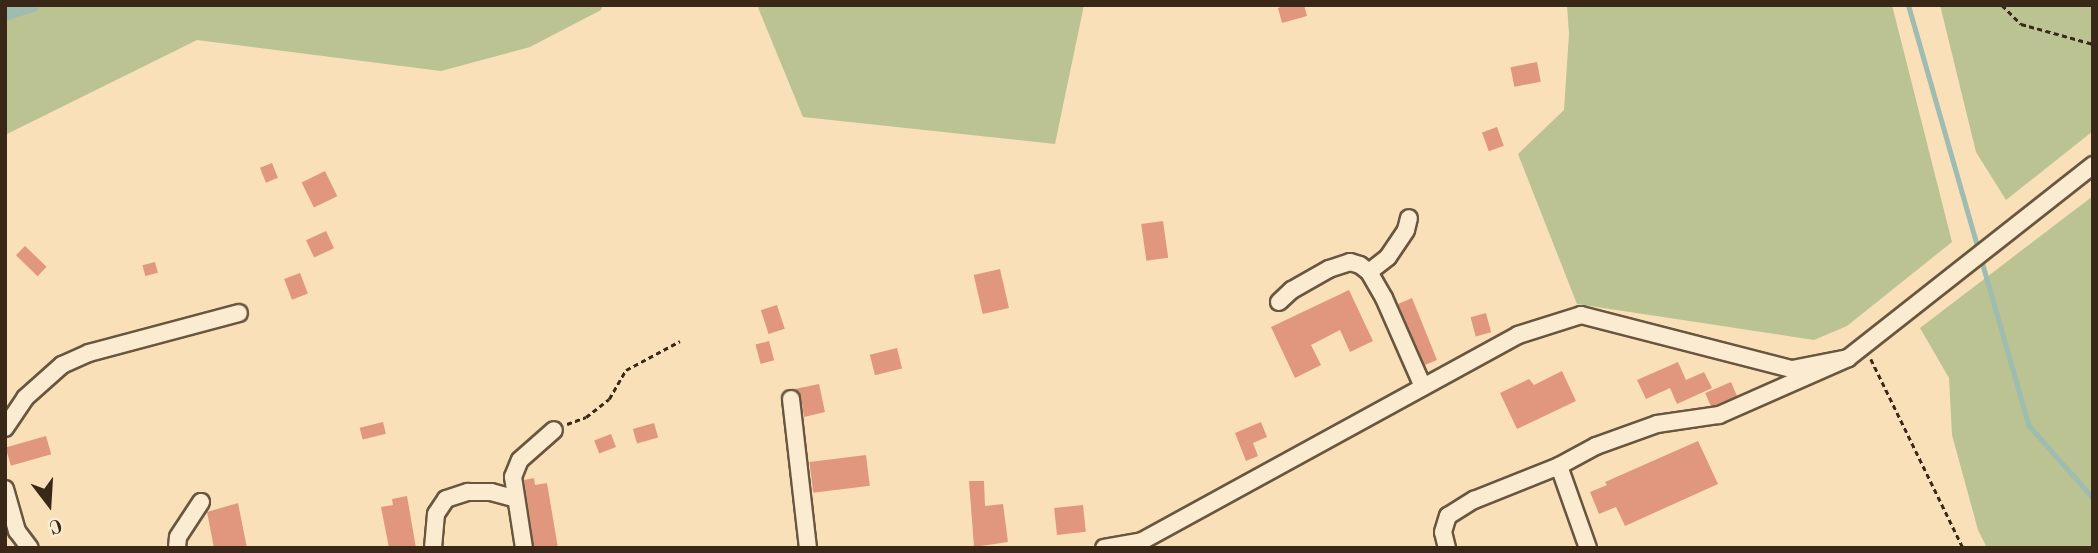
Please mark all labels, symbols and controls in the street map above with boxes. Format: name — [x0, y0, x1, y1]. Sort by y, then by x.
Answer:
north arrow — [14, 469, 84, 539]
text: С — [47, 514, 64, 535]

